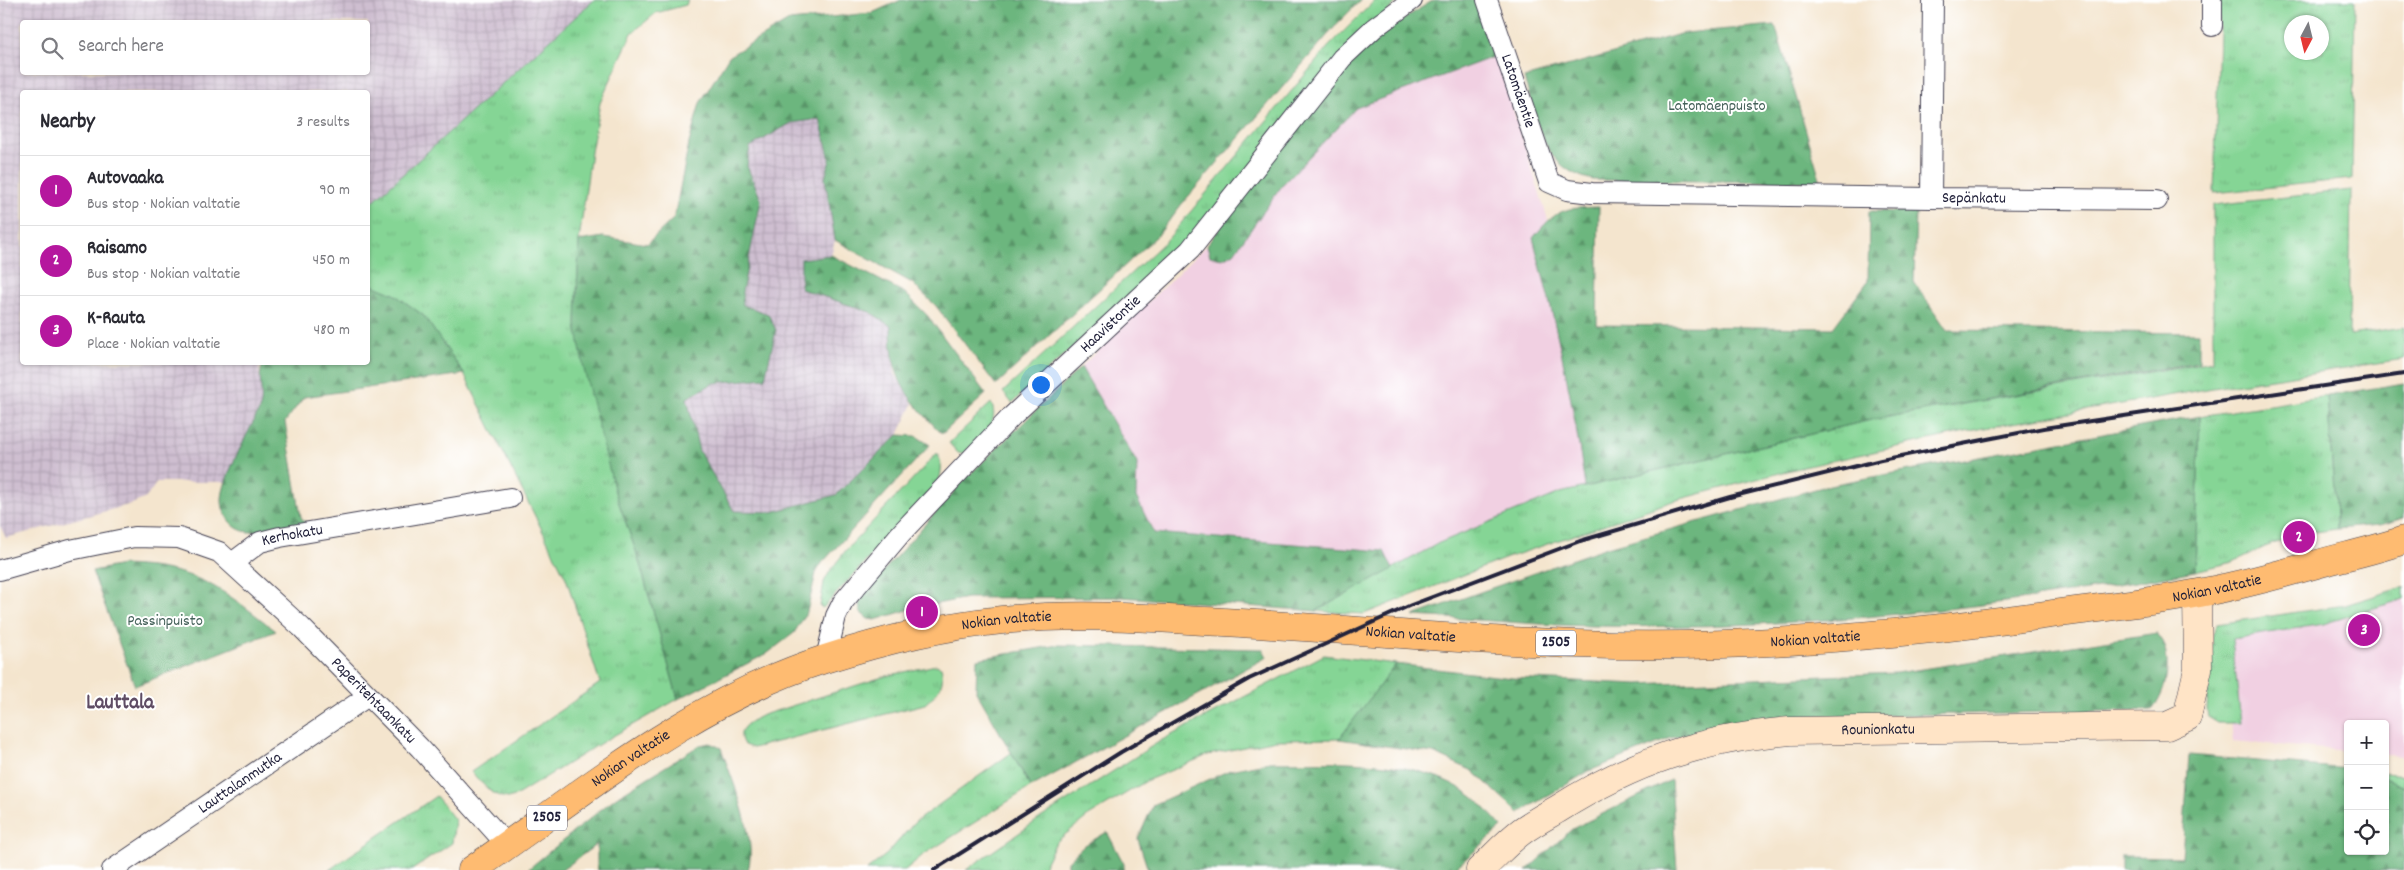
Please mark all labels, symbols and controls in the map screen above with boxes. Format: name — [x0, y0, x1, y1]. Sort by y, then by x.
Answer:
north arrow — [2284, 15, 2329, 60]
search box — [20, 20, 370, 75]
icon: search — [38, 34, 66, 62]
text: Search here — [78, 34, 164, 61]
street label: Latomäentie — [1495, 51, 1541, 131]
park label: Latomäenpuisto — [1668, 95, 1766, 118]
text: Nearby — [40, 108, 95, 138]
text: 3 results — [296, 111, 350, 134]
text: Autovaaka — [87, 166, 163, 193]
text: 1 — [54, 179, 58, 202]
text: 90 m — [319, 179, 350, 202]
street label: Sepänkatu — [1942, 187, 2006, 210]
text: Bus stop · Nokian valtatie — [87, 193, 240, 216]
text: Raisamo — [87, 236, 147, 263]
text: 2 — [53, 249, 60, 272]
text: 450 m — [313, 249, 350, 272]
text: Bus stop · Nokian valtatie — [87, 263, 240, 286]
street label: Haavistontie — [1075, 290, 1146, 358]
text: K-Rauta — [87, 306, 145, 333]
text: 3 — [52, 319, 60, 342]
text: 480 m — [314, 319, 350, 342]
text: Place · Nokian valtatie — [87, 333, 220, 356]
your location — [1028, 372, 1054, 398]
street label: Kerhokatu — [259, 518, 325, 553]
pin: 2 — [2283, 518, 2315, 556]
street label: Nokian valtatie — [2171, 568, 2264, 609]
pin: 1 — [906, 593, 938, 631]
street label: Nokian valtatie — [960, 605, 1052, 637]
park label: Passinpuisto — [127, 610, 203, 633]
pin: 3 — [2348, 611, 2380, 649]
street label: Nokian valtatie — [1365, 620, 1457, 649]
street label: Nokian valtatie — [1770, 625, 1861, 654]
road number: 2505 — [1536, 630, 1576, 656]
street label: Paperitehtaankatu — [325, 652, 422, 749]
district label: Lauttala — [86, 689, 155, 719]
street label: Rounionkatu — [1841, 718, 1915, 742]
map controls — [2344, 720, 2389, 855]
button: + — [2344, 720, 2389, 765]
street label: Nokian valtatie — [587, 724, 675, 793]
street label: Lauttalanmutka — [194, 746, 287, 820]
button: − — [2344, 765, 2389, 810]
road number: 2505 — [527, 806, 567, 830]
button: locate — [2344, 810, 2389, 855]

